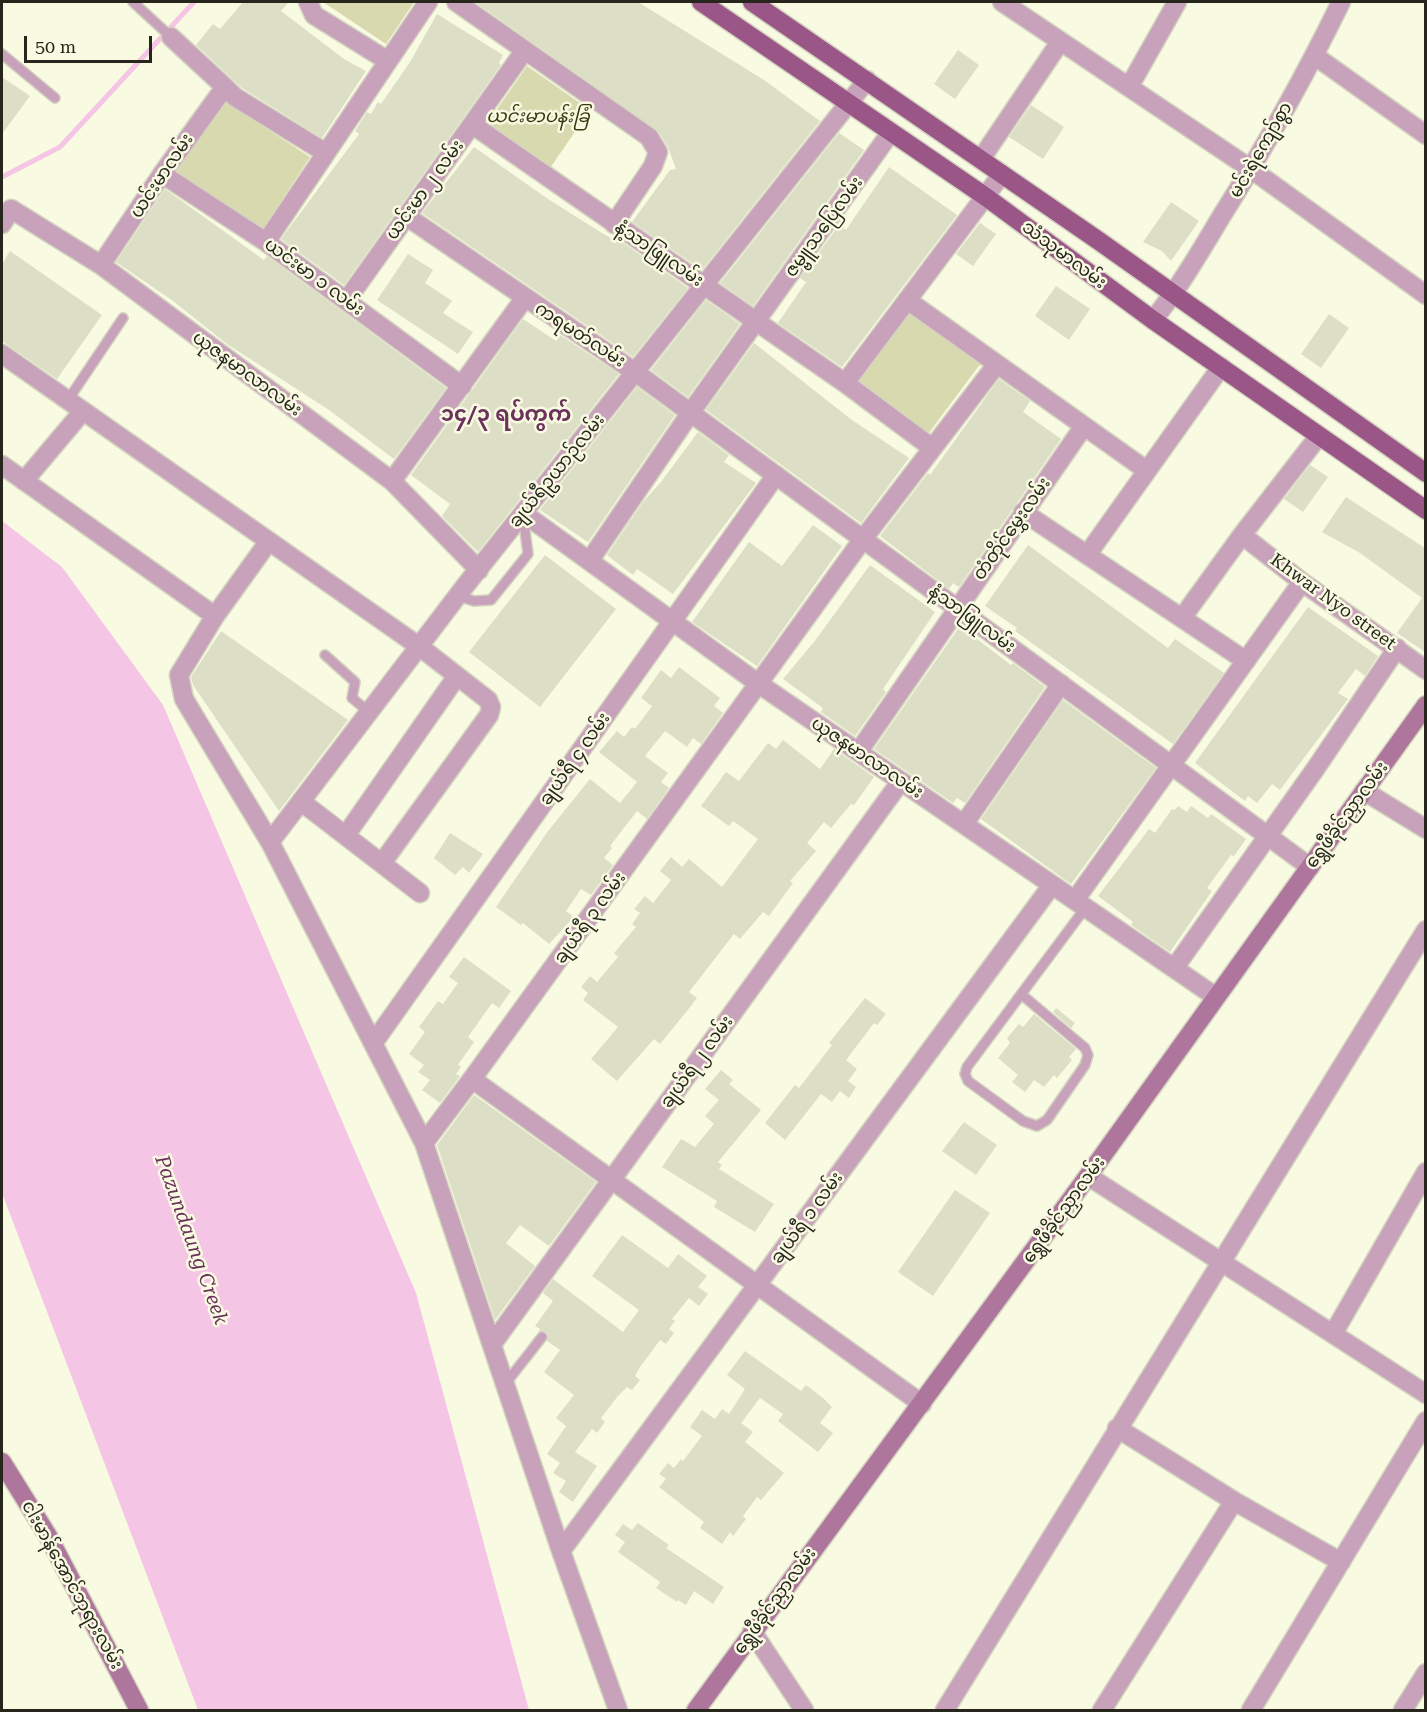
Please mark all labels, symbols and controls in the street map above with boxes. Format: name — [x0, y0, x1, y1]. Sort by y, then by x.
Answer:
scale bar — [27, 24, 154, 62]
text: 50 m — [35, 36, 76, 57]
street label: မင်းရဲကျော်စွာ — [1225, 98, 1297, 202]
park label: ယင်းမာပန်းခြံ — [486, 106, 590, 128]
street label: ယင်းမာလမ်း — [126, 130, 198, 222]
street label: ယင်းမာ ၂ လမ်း — [381, 136, 469, 244]
street label: ဇမ္ဗူသပြေလမ်း — [780, 172, 868, 282]
street label: သံသုမာလမ်း — [1018, 216, 1110, 294]
street label: နံ့သာဖြူလမ်း — [611, 217, 707, 291]
street label: ယင်းမာ ၁ လမ်း — [260, 234, 368, 320]
street label: ကရမတ်လမ်း — [531, 298, 629, 372]
street label: ယုဇနမာလာလမ်း — [188, 327, 306, 421]
district label: ၁၄/၃ ရပ်ကွက် — [441, 402, 571, 428]
street label: ချယ်ရီဥယာဉ်လမ်း — [504, 410, 610, 532]
street label: တံတိုင်မွှေးလမ်း — [969, 474, 1055, 584]
street label: Khwar Nyo street — [1266, 549, 1400, 655]
street label: နံ့သာဖြူလမ်း — [924, 580, 1020, 658]
street label: ချယ်ရီ ၄ လမ်း — [535, 708, 615, 810]
street label: ယုဇနမာလာလမ်း — [807, 713, 927, 803]
street label: ရွှေဖီခိုင်ညှာလမ်း — [1301, 758, 1393, 872]
street label: ချယ်ရီ ၃ လမ်း — [549, 868, 631, 968]
street label: ချယ်ရီ ၂ လမ်း — [656, 1011, 738, 1113]
water label: Pazundaung Creek — [149, 1152, 233, 1328]
street label: ရွှေဖီခိုင်ညှာလမ်း — [1018, 1153, 1110, 1267]
street label: ချယ်ရီ ၁ လမ်း — [766, 1168, 848, 1268]
street label: ငါးမာန်အောင်ဘုရားလမ်း — [17, 1497, 127, 1673]
street label: ရွှေဖီခိုင်ညှာလမ်း — [729, 1544, 821, 1658]

